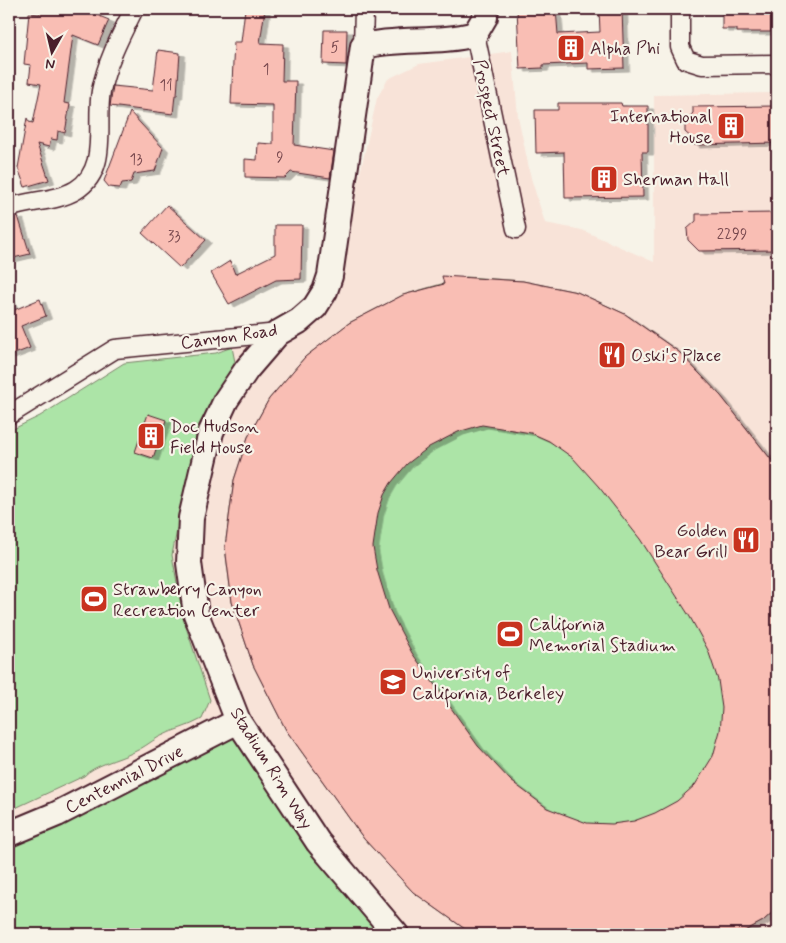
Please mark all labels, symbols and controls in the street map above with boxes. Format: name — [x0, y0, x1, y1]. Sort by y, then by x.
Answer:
north arrow — [28, 28, 78, 78]
building icon: Alpha Phi — [556, 33, 586, 63]
place label: Alpha Phi — [590, 37, 660, 61]
house number: 5 — [330, 38, 340, 58]
text: N — [44, 54, 56, 73]
street label: Prospect Street — [467, 57, 515, 180]
house number: 1 — [263, 60, 269, 80]
house number: 11 — [159, 76, 173, 96]
place label: International House — [610, 105, 712, 150]
building icon: International House — [716, 111, 746, 141]
house number: 9 — [276, 148, 284, 168]
house number: 13 — [129, 150, 143, 170]
building icon: Sherman Hall — [589, 164, 619, 194]
place label: Sherman Hall — [623, 168, 729, 192]
house number: 2299 — [717, 225, 747, 245]
house number: 33 — [167, 227, 181, 247]
street label: Canyon Road — [179, 318, 279, 356]
restaurant icon: Oski's Place — [597, 340, 627, 370]
place label: Oski's Place — [631, 344, 721, 368]
place label: Doc Hudson Field House — [170, 415, 259, 460]
building icon: Doc Hudson Field House — [136, 421, 166, 451]
place label: Golden Bear Grill — [654, 519, 727, 564]
restaurant icon: Golden Bear Grill — [731, 525, 761, 555]
place label: Strawberry Canyon Recreation Center — [113, 578, 262, 623]
sports icon: Strawberry Canyon Recreation Center — [79, 584, 109, 614]
place label: California Memorial Stadium — [529, 613, 676, 658]
sports icon: California Memorial Stadium — [495, 619, 525, 649]
place label: University of California, Berkeley — [412, 661, 564, 708]
school or university icon: University of California, Berkeley — [378, 667, 408, 697]
street label: Stadium Rim Way — [224, 703, 318, 834]
street label: Centennial Drive — [61, 740, 188, 820]

